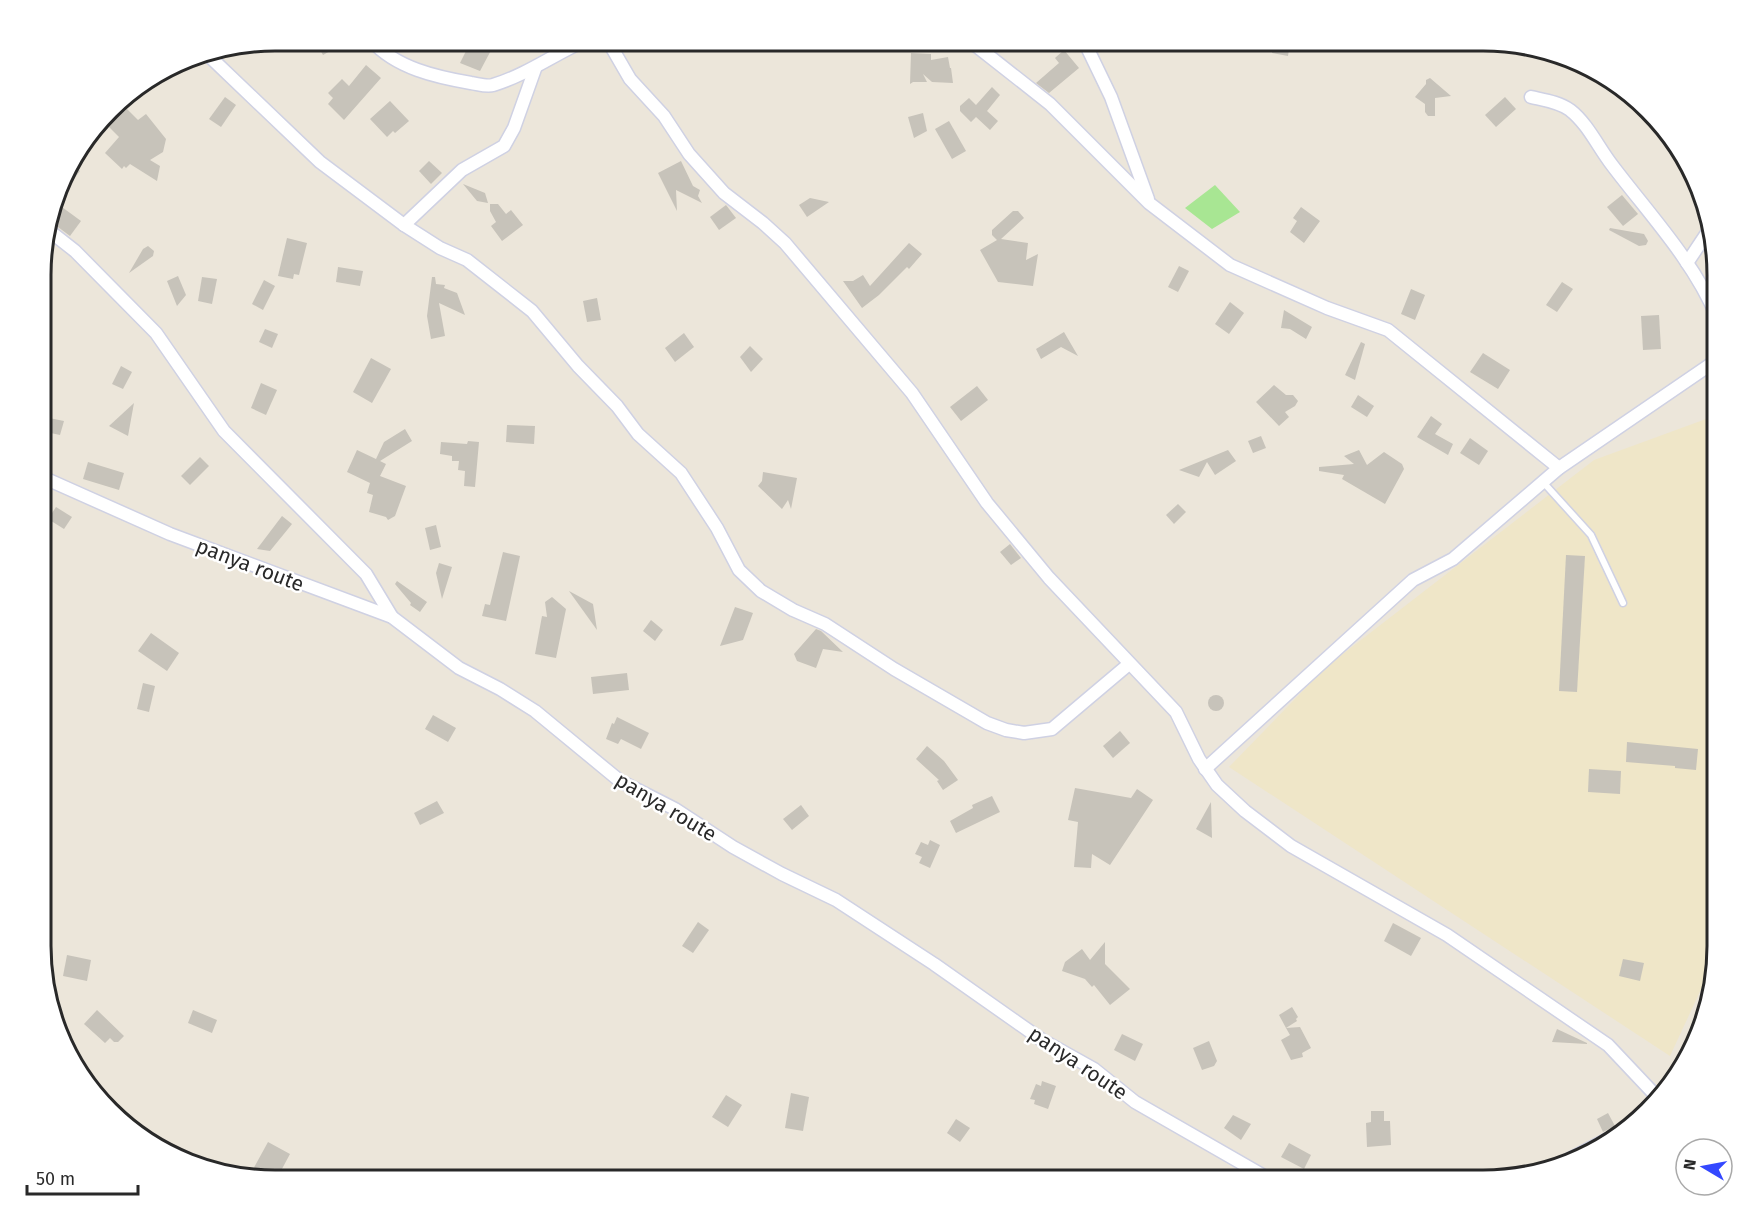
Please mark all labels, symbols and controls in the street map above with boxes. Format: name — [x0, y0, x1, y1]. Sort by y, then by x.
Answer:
street label: panya route — [192, 533, 308, 597]
street label: panya route — [611, 767, 721, 847]
street label: panya route — [1024, 1020, 1132, 1106]
north arrow — [1674, 1137, 1734, 1197]
scale bar — [27, 1158, 138, 1196]
text: N — [1679, 1158, 1700, 1171]
text: 50 m — [36, 1168, 75, 1190]

